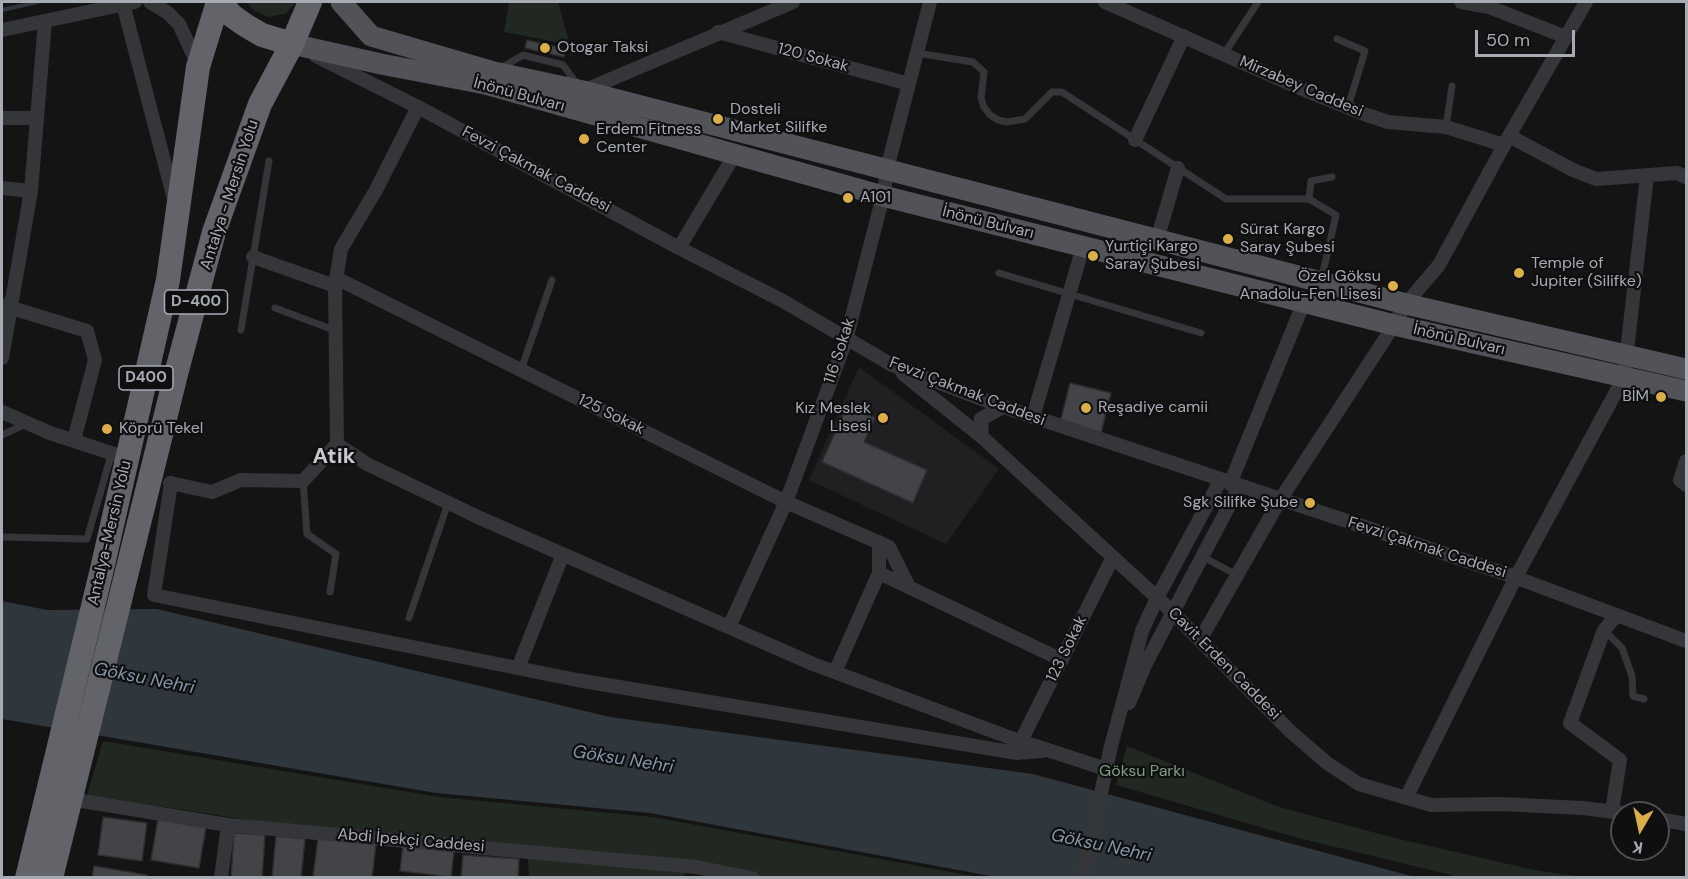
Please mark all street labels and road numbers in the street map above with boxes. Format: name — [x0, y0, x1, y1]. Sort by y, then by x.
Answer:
street label: 120 Sokak — [775, 39, 851, 77]
street label: Mirzabey Caddesi — [1236, 52, 1366, 122]
street label: İnönü Bulvarı — [471, 74, 567, 116]
street label: Antalya - Mersin Yolu — [197, 118, 263, 272]
street label: Fevzi Çakmak Caddesi — [458, 123, 614, 217]
street label: İnönü Bulvarı — [940, 202, 1036, 244]
road number: D-400 — [164, 290, 228, 314]
street label: 116 Sokak — [820, 316, 860, 386]
street label: İnönü Bulvarı — [1411, 320, 1507, 360]
street label: Fevzi Çakmak Caddesi — [886, 353, 1048, 431]
road number: D400 — [119, 366, 173, 390]
street label: 125 Sokak — [575, 391, 647, 439]
street label: Antalya-Mersin Yolu — [84, 459, 136, 607]
street label: Fevzi Çakmak Caddesi — [1345, 513, 1509, 583]
street label: Cavit Erden Caddesi — [1164, 604, 1284, 724]
street label: 123 Sokak — [1043, 613, 1091, 685]
street label: Abdi İpekçi Caddesi — [337, 825, 485, 857]

